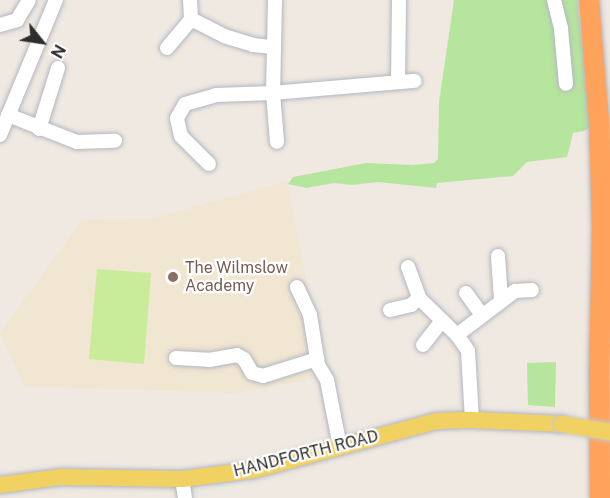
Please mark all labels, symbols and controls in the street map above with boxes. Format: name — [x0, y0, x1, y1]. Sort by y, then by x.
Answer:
north arrow — [12, 12, 72, 72]
text: N — [47, 41, 69, 61]
place label: The Wilmslow Academy — [185, 258, 288, 296]
marker: The Wilmslow Academy — [166, 270, 180, 284]
street label: HANDFORTH ROAD — [232, 427, 380, 481]

